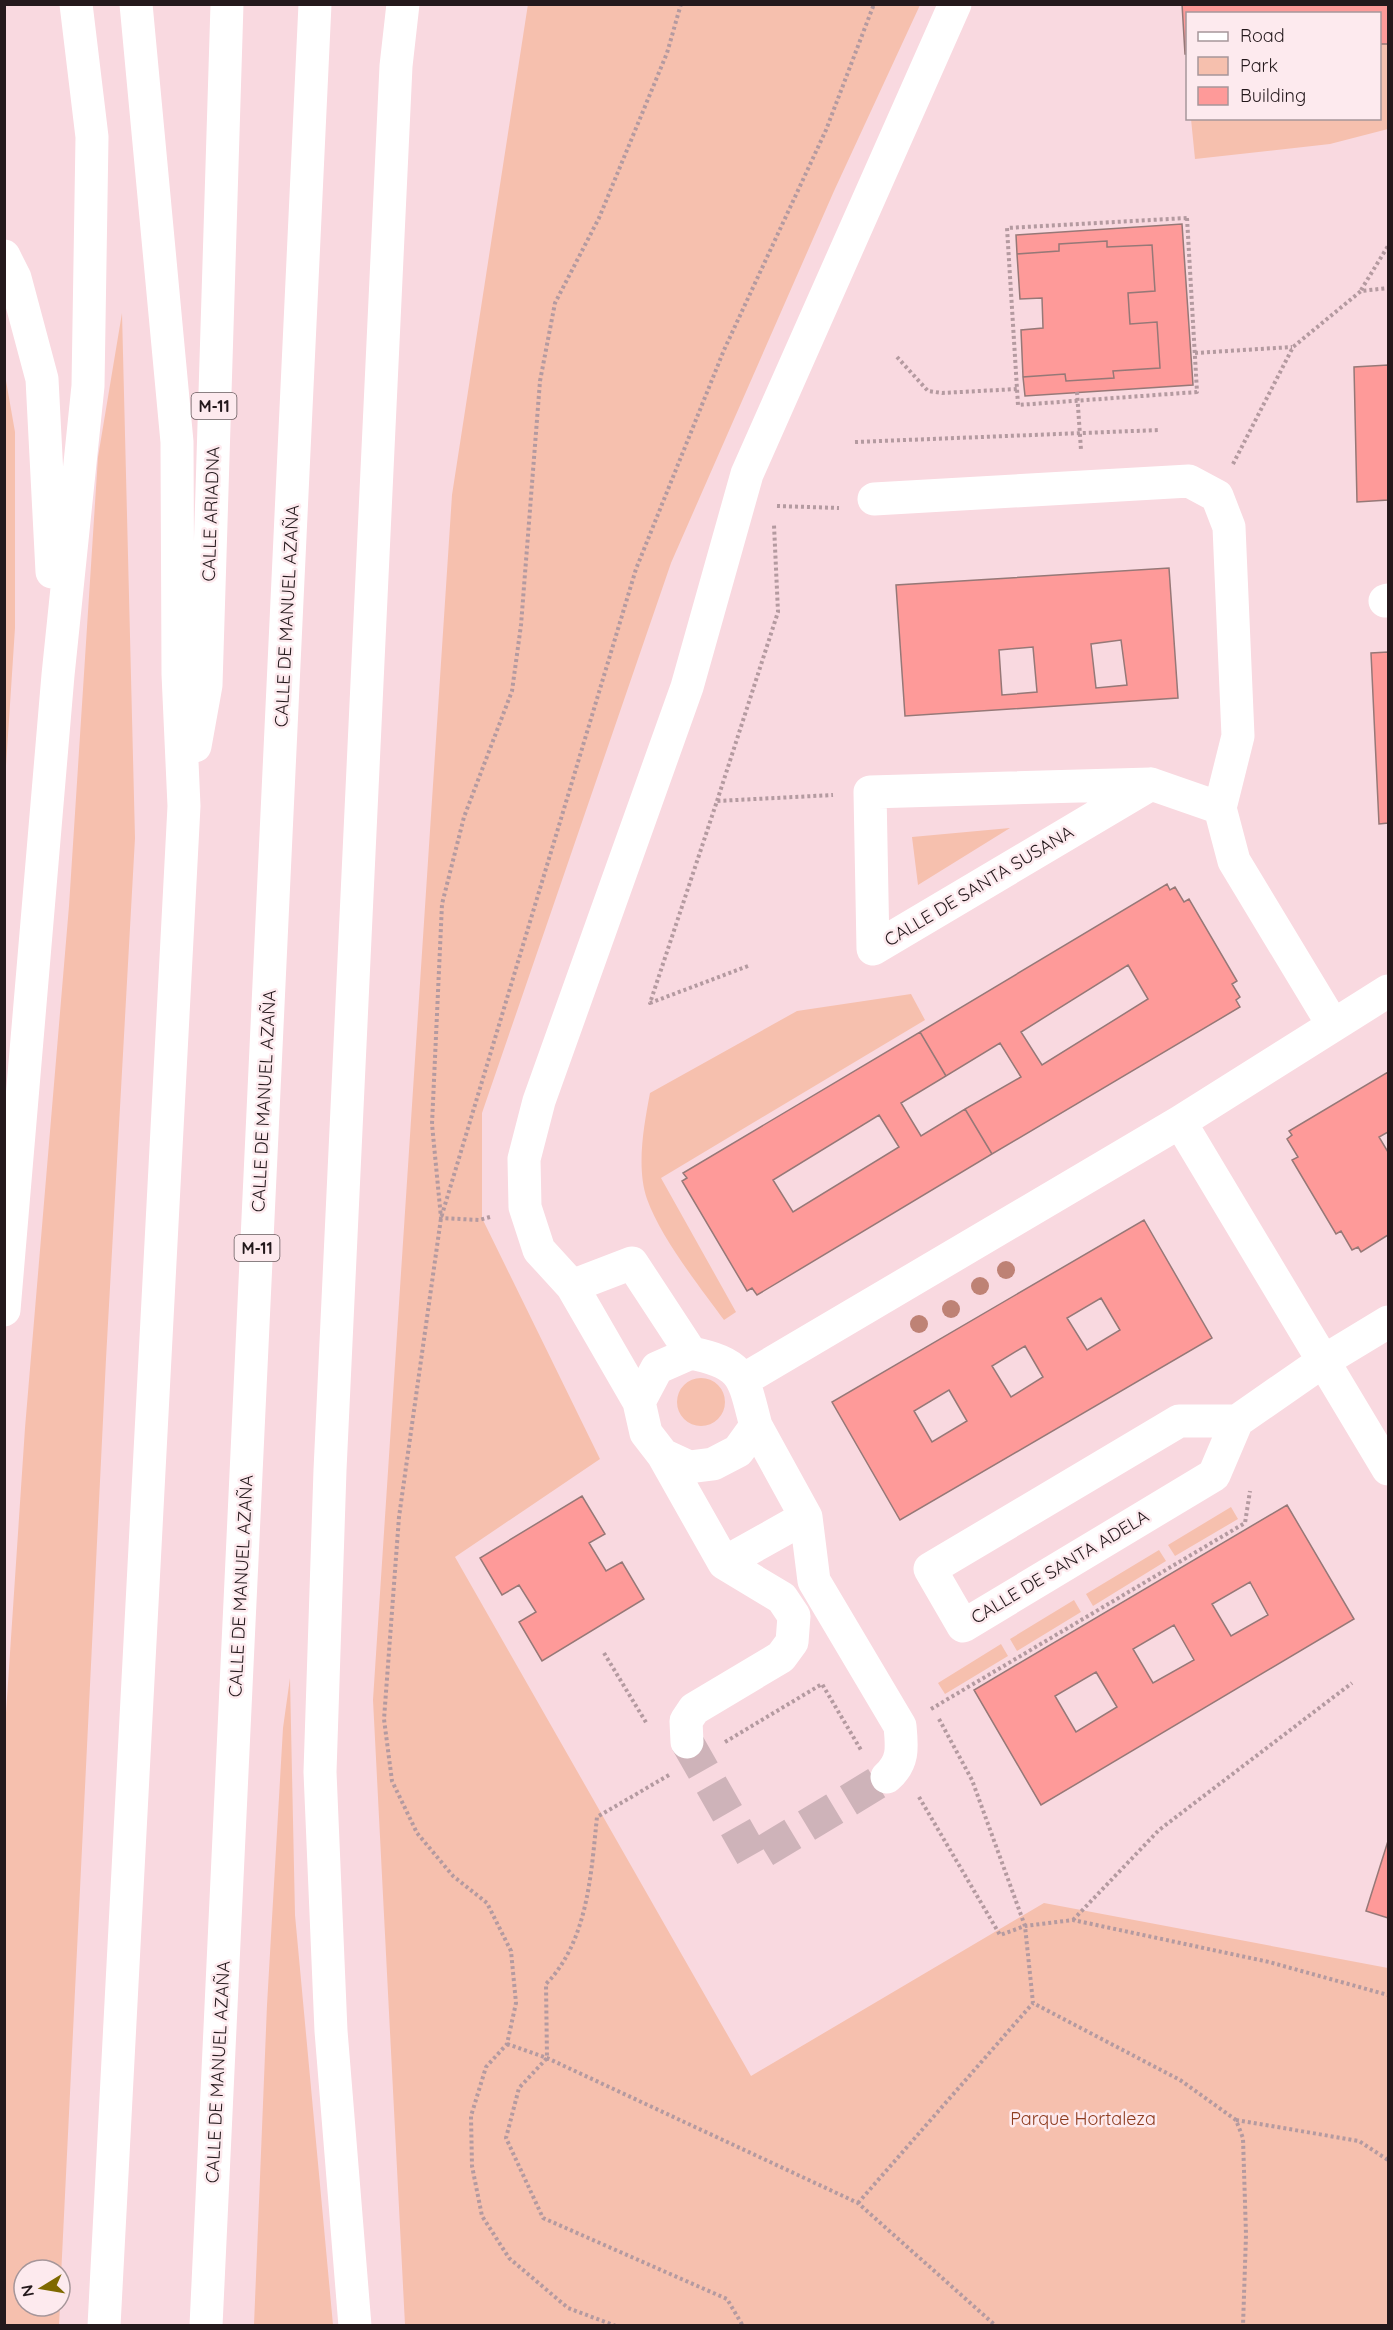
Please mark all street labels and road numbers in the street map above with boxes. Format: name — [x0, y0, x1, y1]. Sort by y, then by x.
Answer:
road number: M-11 — [192, 393, 236, 419]
street label: CALLE ARIADNA — [197, 446, 224, 582]
street label: CALLE DE MANUEL AZAÑA — [269, 504, 304, 728]
street label: CALLE DE SANTA SUSANA — [880, 820, 1078, 951]
street label: CALLE DE MANUEL AZAÑA — [246, 989, 281, 1213]
road number: M-11 — [234, 1235, 280, 1261]
street label: CALLE DE MANUEL AZAÑA — [223, 1474, 258, 1698]
street label: CALLE DE SANTA ADELA — [967, 1504, 1153, 1629]
street label: CALLE DE MANUEL AZAÑA — [200, 1960, 235, 2184]

